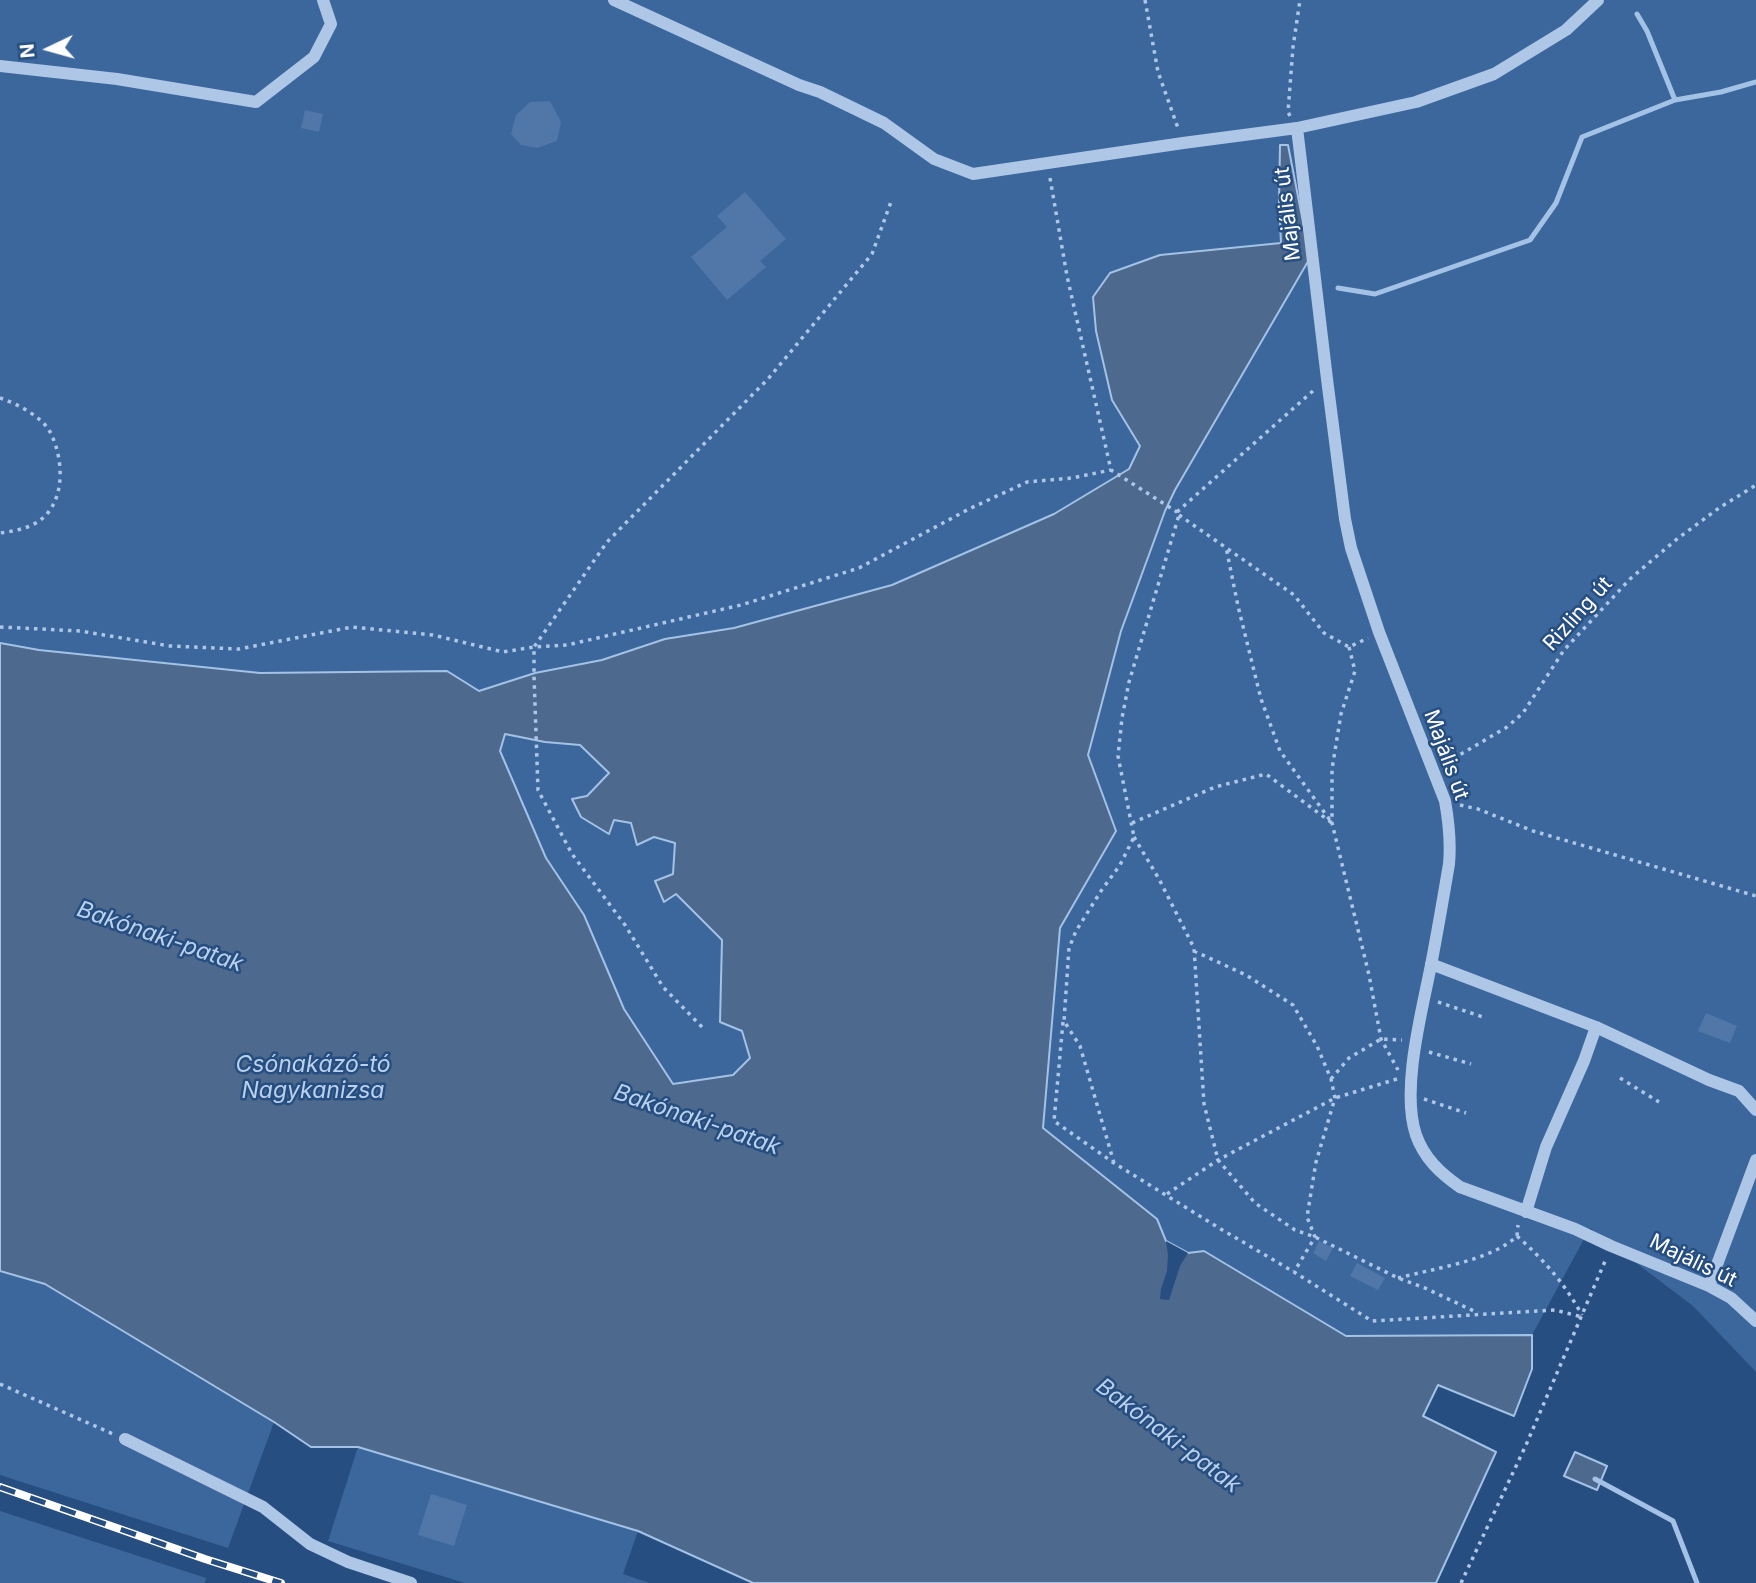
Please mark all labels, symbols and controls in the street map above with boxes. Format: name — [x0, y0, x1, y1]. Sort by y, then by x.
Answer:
north arrow — [14, 14, 84, 84]
text: N — [15, 43, 40, 59]
street label: Majális út — [1270, 166, 1306, 262]
street label: Rizling út — [1538, 572, 1618, 656]
street label: Majális út — [1418, 706, 1474, 804]
water label: Bakónaki-patak — [73, 896, 247, 978]
water label: Csónakázó-tó Nagykanizsa — [235, 1051, 391, 1105]
water label: Bakónaki-patak — [610, 1079, 784, 1161]
street label: Majális út — [1645, 1229, 1741, 1293]
water label: Bakónaki-patak — [1090, 1373, 1246, 1499]

